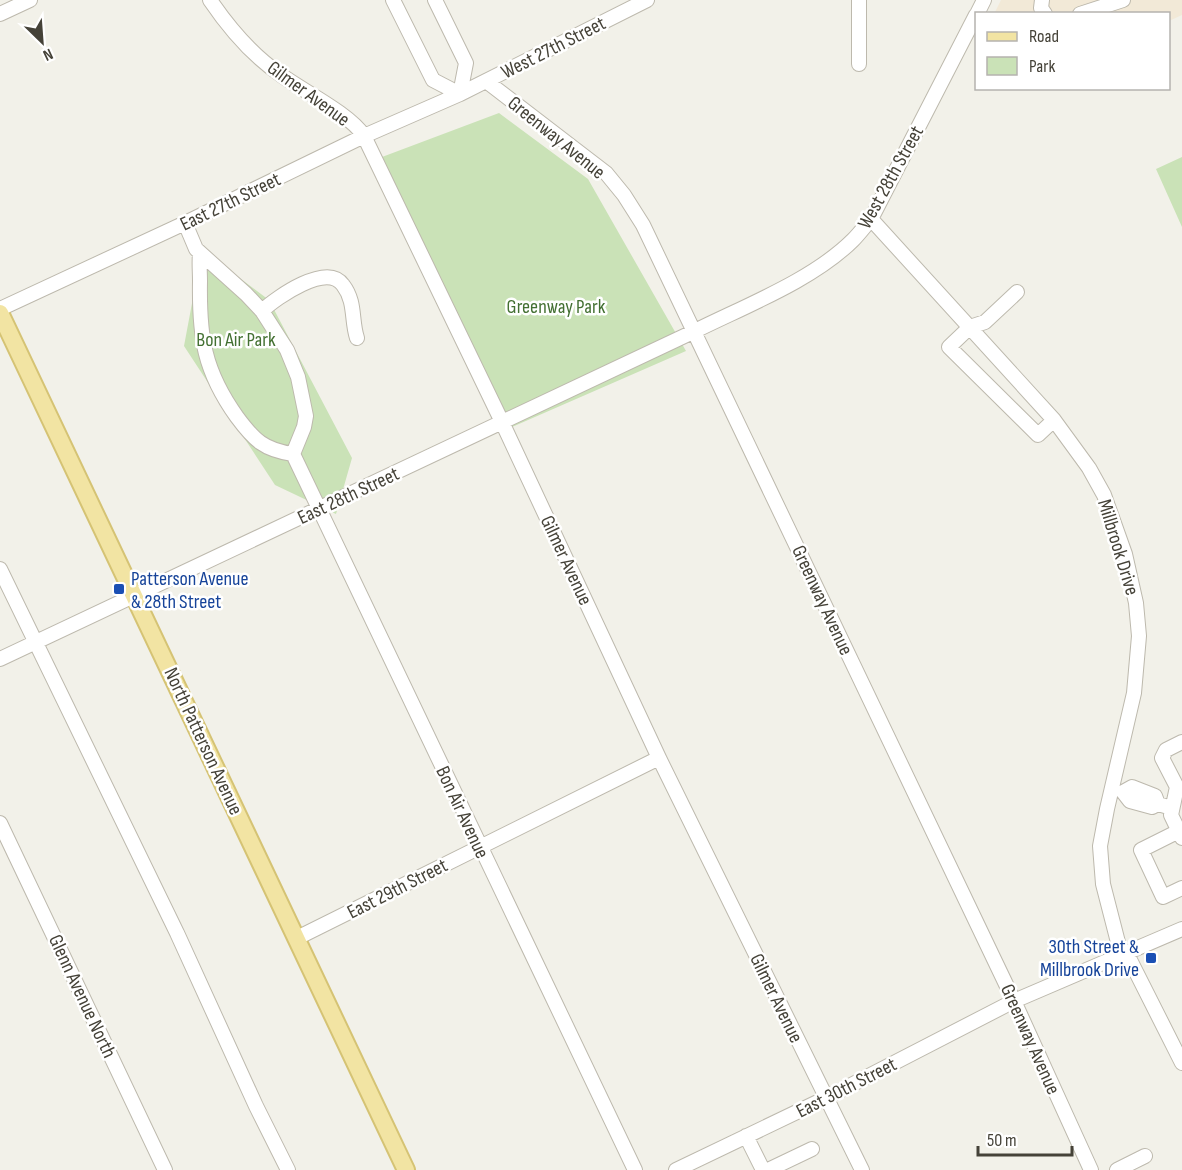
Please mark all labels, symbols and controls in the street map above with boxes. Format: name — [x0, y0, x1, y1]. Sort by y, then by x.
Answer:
street label: West 27th Street — [497, 11, 610, 84]
north arrow — [12, 12, 72, 72]
legend — [975, 12, 1170, 90]
text: Road — [1029, 26, 1059, 47]
text: N — [40, 44, 56, 65]
street label: Gilmer Avenue — [262, 56, 354, 132]
text: Park — [1029, 56, 1055, 77]
street label: Greenway Avenue — [503, 91, 610, 184]
street label: West 28th Street — [853, 122, 929, 233]
street label: East 27th Street — [176, 167, 285, 236]
park label: Greenway Park — [507, 295, 606, 319]
park label: Bon Air Park — [196, 328, 276, 352]
street label: East 28th Street — [294, 462, 403, 530]
street label: Millbrook Drive — [1092, 496, 1144, 598]
street label: Gilmer Avenue — [535, 512, 597, 609]
street label: Greenway Avenue — [786, 542, 858, 659]
place label: Patterson Avenue & 28th Street — [131, 567, 249, 614]
marker: Patterson Avenue & 28th Street — [112, 582, 126, 596]
street label: North Patterson Avenue — [158, 664, 248, 819]
street label: Bon Air Avenue — [430, 762, 494, 862]
street label: East 29th Street — [343, 853, 452, 924]
street label: Glenn Avenue North — [43, 931, 121, 1062]
place label: 30th Street & Millbrook Drive — [1040, 935, 1139, 982]
street label: Gilmer Avenue — [744, 950, 808, 1047]
marker: 30th Street & Millbrook Drive — [1144, 951, 1158, 965]
street label: Greenway Avenue — [995, 980, 1065, 1098]
street label: East 30th Street — [792, 1052, 901, 1123]
scale bar — [978, 1119, 1072, 1157]
text: 50 m — [987, 1130, 1017, 1151]

